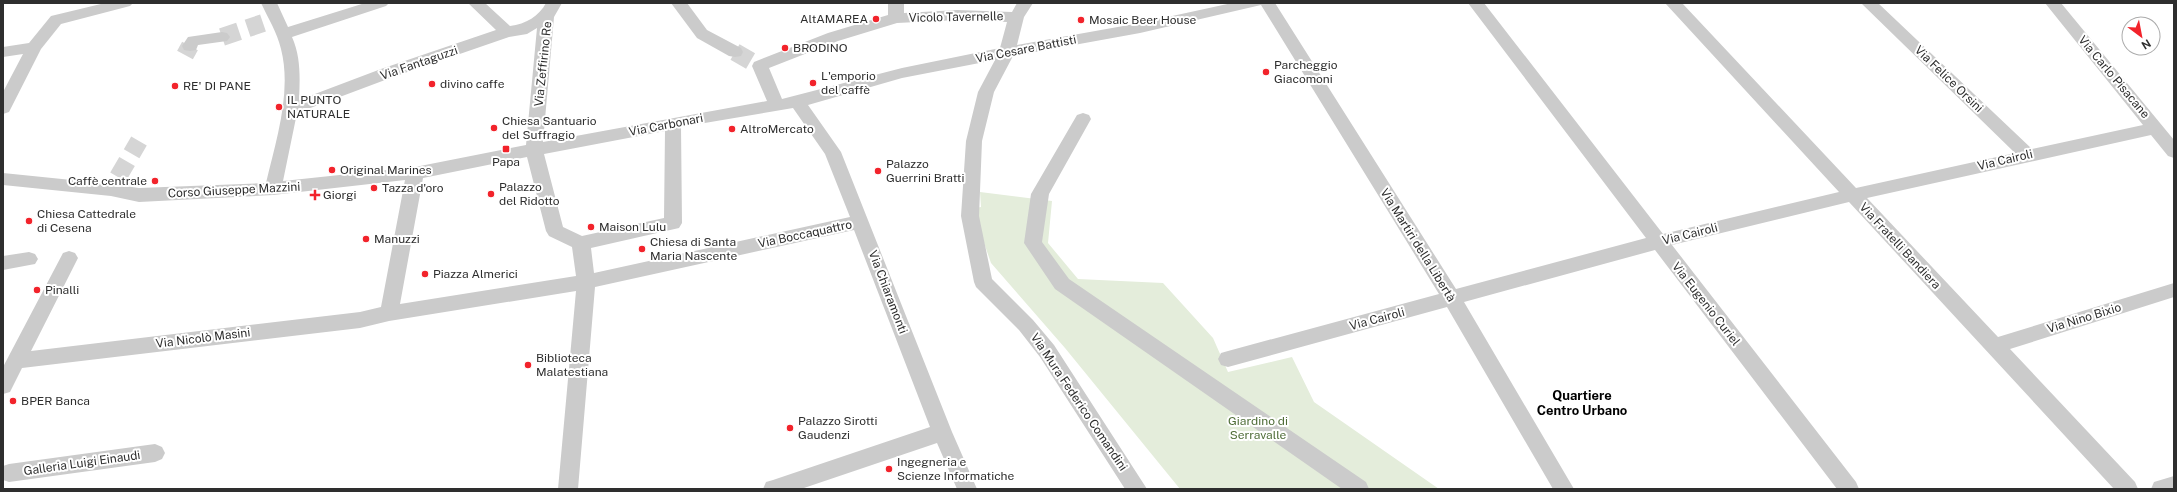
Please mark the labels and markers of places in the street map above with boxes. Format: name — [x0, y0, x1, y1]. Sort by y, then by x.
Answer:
place label: AltAMAREA — [800, 12, 868, 26]
place label: Mosaic Beer House — [1089, 13, 1197, 27]
marker: AltAMAREA — [871, 14, 881, 24]
marker: Mosaic Beer House — [1076, 15, 1086, 25]
place label: BRODINO — [793, 41, 848, 55]
marker: BRODINO — [780, 43, 790, 53]
place label: Parcheggio Giacomoni — [1274, 58, 1338, 86]
marker: Parcheggio Giacomoni — [1261, 67, 1271, 77]
place label: L'emporio del caffè — [821, 69, 876, 97]
place label: divino caffe — [440, 77, 505, 91]
marker: L'emporio del caffè — [808, 78, 818, 88]
place label: RE' DI PANE — [183, 79, 251, 93]
marker: divino caffe — [427, 79, 437, 89]
marker: RE' DI PANE — [170, 81, 180, 91]
place label: IL PUNTO NATURALE — [287, 93, 350, 121]
marker: IL PUNTO NATURALE — [274, 102, 284, 112]
place label: Chiesa Santuario del Suffragio — [502, 114, 597, 142]
place label: AltroMercato — [740, 122, 814, 136]
marker: Chiesa Santuario del Suffragio — [489, 123, 499, 133]
marker: AltroMercato — [727, 124, 737, 134]
marker: Papa — [501, 144, 511, 154]
place label: Papa — [492, 155, 520, 169]
place label: Palazzo Guerrini Bratti — [886, 157, 964, 185]
place label: Original Marines — [340, 163, 432, 177]
marker: Original Marines — [327, 165, 337, 175]
marker: Palazzo Guerrini Bratti — [873, 166, 883, 176]
place label: Caffè centrale — [68, 174, 147, 188]
marker: Caffè centrale — [150, 176, 160, 186]
place label: Palazzo del Ridotto — [499, 180, 560, 208]
place label: Tazza d'oro — [382, 181, 444, 195]
marker: Tazza d'oro — [369, 183, 379, 193]
place label: Giorgi — [323, 188, 357, 202]
marker: Palazzo del Ridotto — [486, 189, 496, 199]
marker: Giorgi — [310, 190, 320, 200]
place label: Chiesa Cattedrale di Cesena — [37, 207, 136, 235]
marker: Chiesa Cattedrale di Cesena — [24, 216, 34, 226]
place label: Maison Lulu — [599, 220, 666, 234]
marker: Maison Lulu — [586, 222, 596, 232]
place label: Manuzzi — [374, 232, 420, 246]
marker: Manuzzi — [361, 234, 371, 244]
place label: Chiesa di Santa Maria Nascente — [650, 235, 738, 263]
marker: Chiesa di Santa Maria Nascente — [637, 244, 647, 254]
place label: Piazza Almerici — [433, 267, 518, 281]
marker: Piazza Almerici — [420, 269, 430, 279]
place label: Pinalli — [45, 283, 79, 297]
marker: Pinalli — [32, 285, 42, 295]
place label: Biblioteca Malatestiana — [536, 351, 608, 379]
marker: Biblioteca Malatestiana — [523, 360, 533, 370]
place label: BPER Banca — [21, 394, 90, 408]
marker: BPER Banca — [8, 396, 18, 406]
place label: Palazzo Sirotti Gaudenzi — [798, 414, 878, 442]
marker: Palazzo Sirotti Gaudenzi — [785, 423, 795, 433]
place label: Ingegneria e Scienze Informatiche — [897, 455, 1015, 483]
marker: Ingegneria e Scienze Informatiche — [884, 464, 894, 474]

